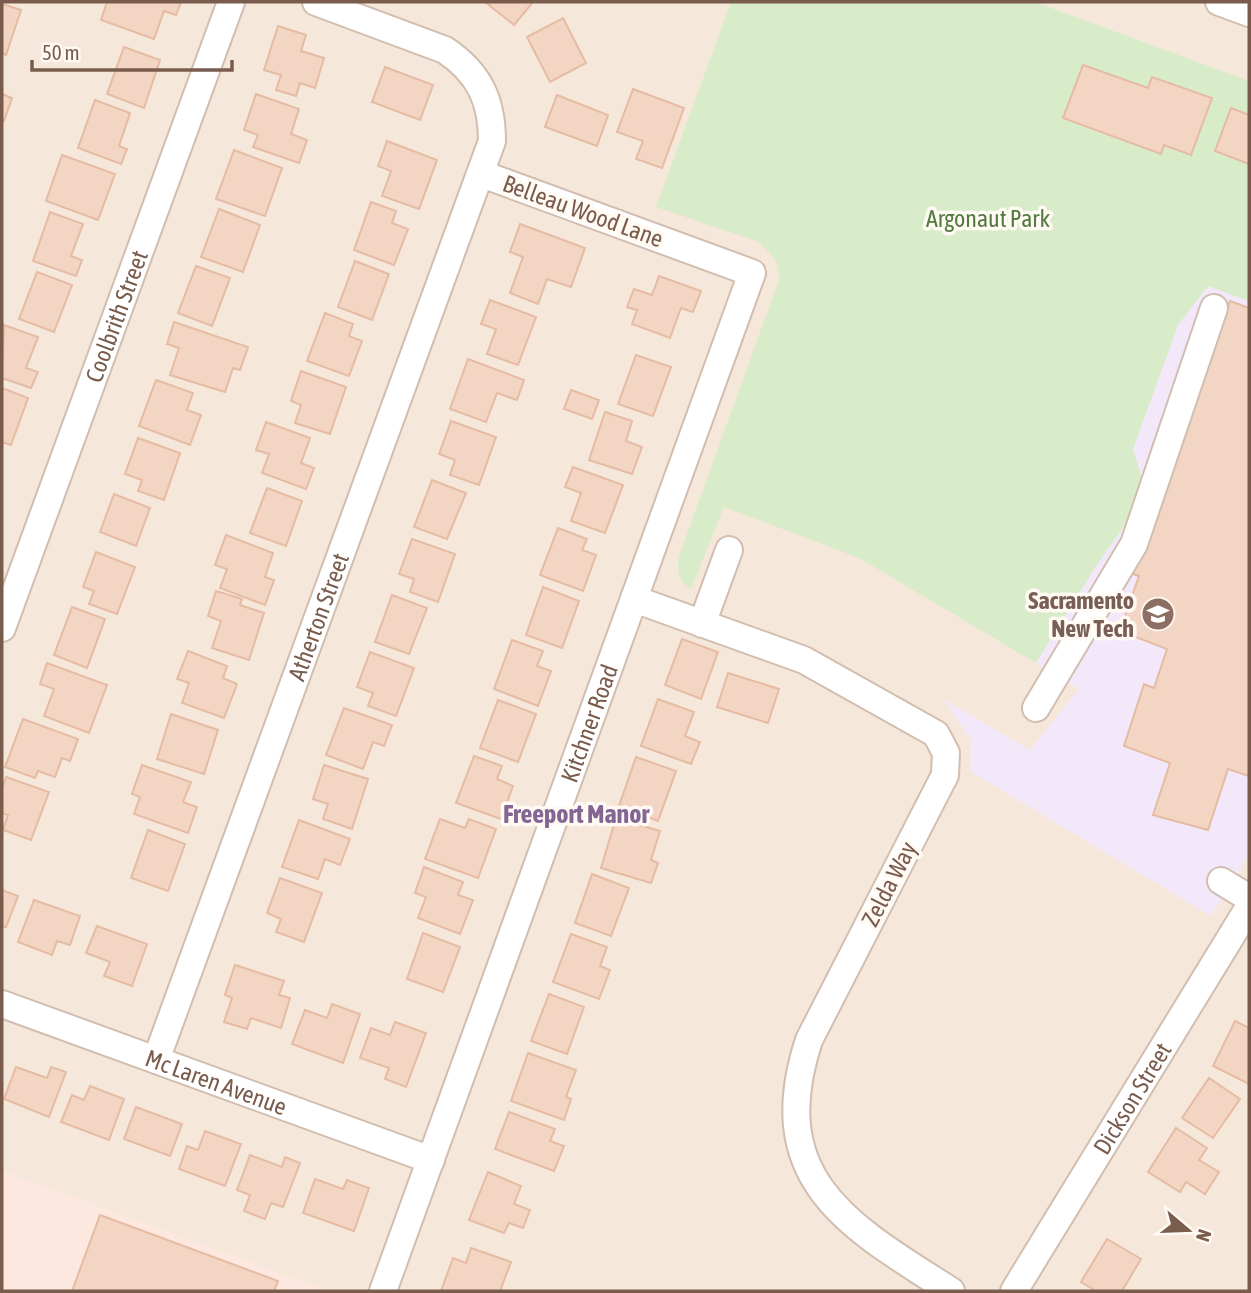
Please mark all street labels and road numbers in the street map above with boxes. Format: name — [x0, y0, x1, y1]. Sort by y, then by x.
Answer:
street label: Belleau Wood Lane — [499, 169, 667, 253]
street label: Coolbrith Street — [80, 247, 153, 386]
street label: Atherton Street — [282, 549, 354, 684]
street label: Kitchner Road — [555, 661, 623, 786]
street label: Zelda Way — [856, 837, 922, 931]
street label: Dickson Street — [1088, 1037, 1176, 1159]
street label: Mc Laren Avenue — [142, 1044, 291, 1120]

